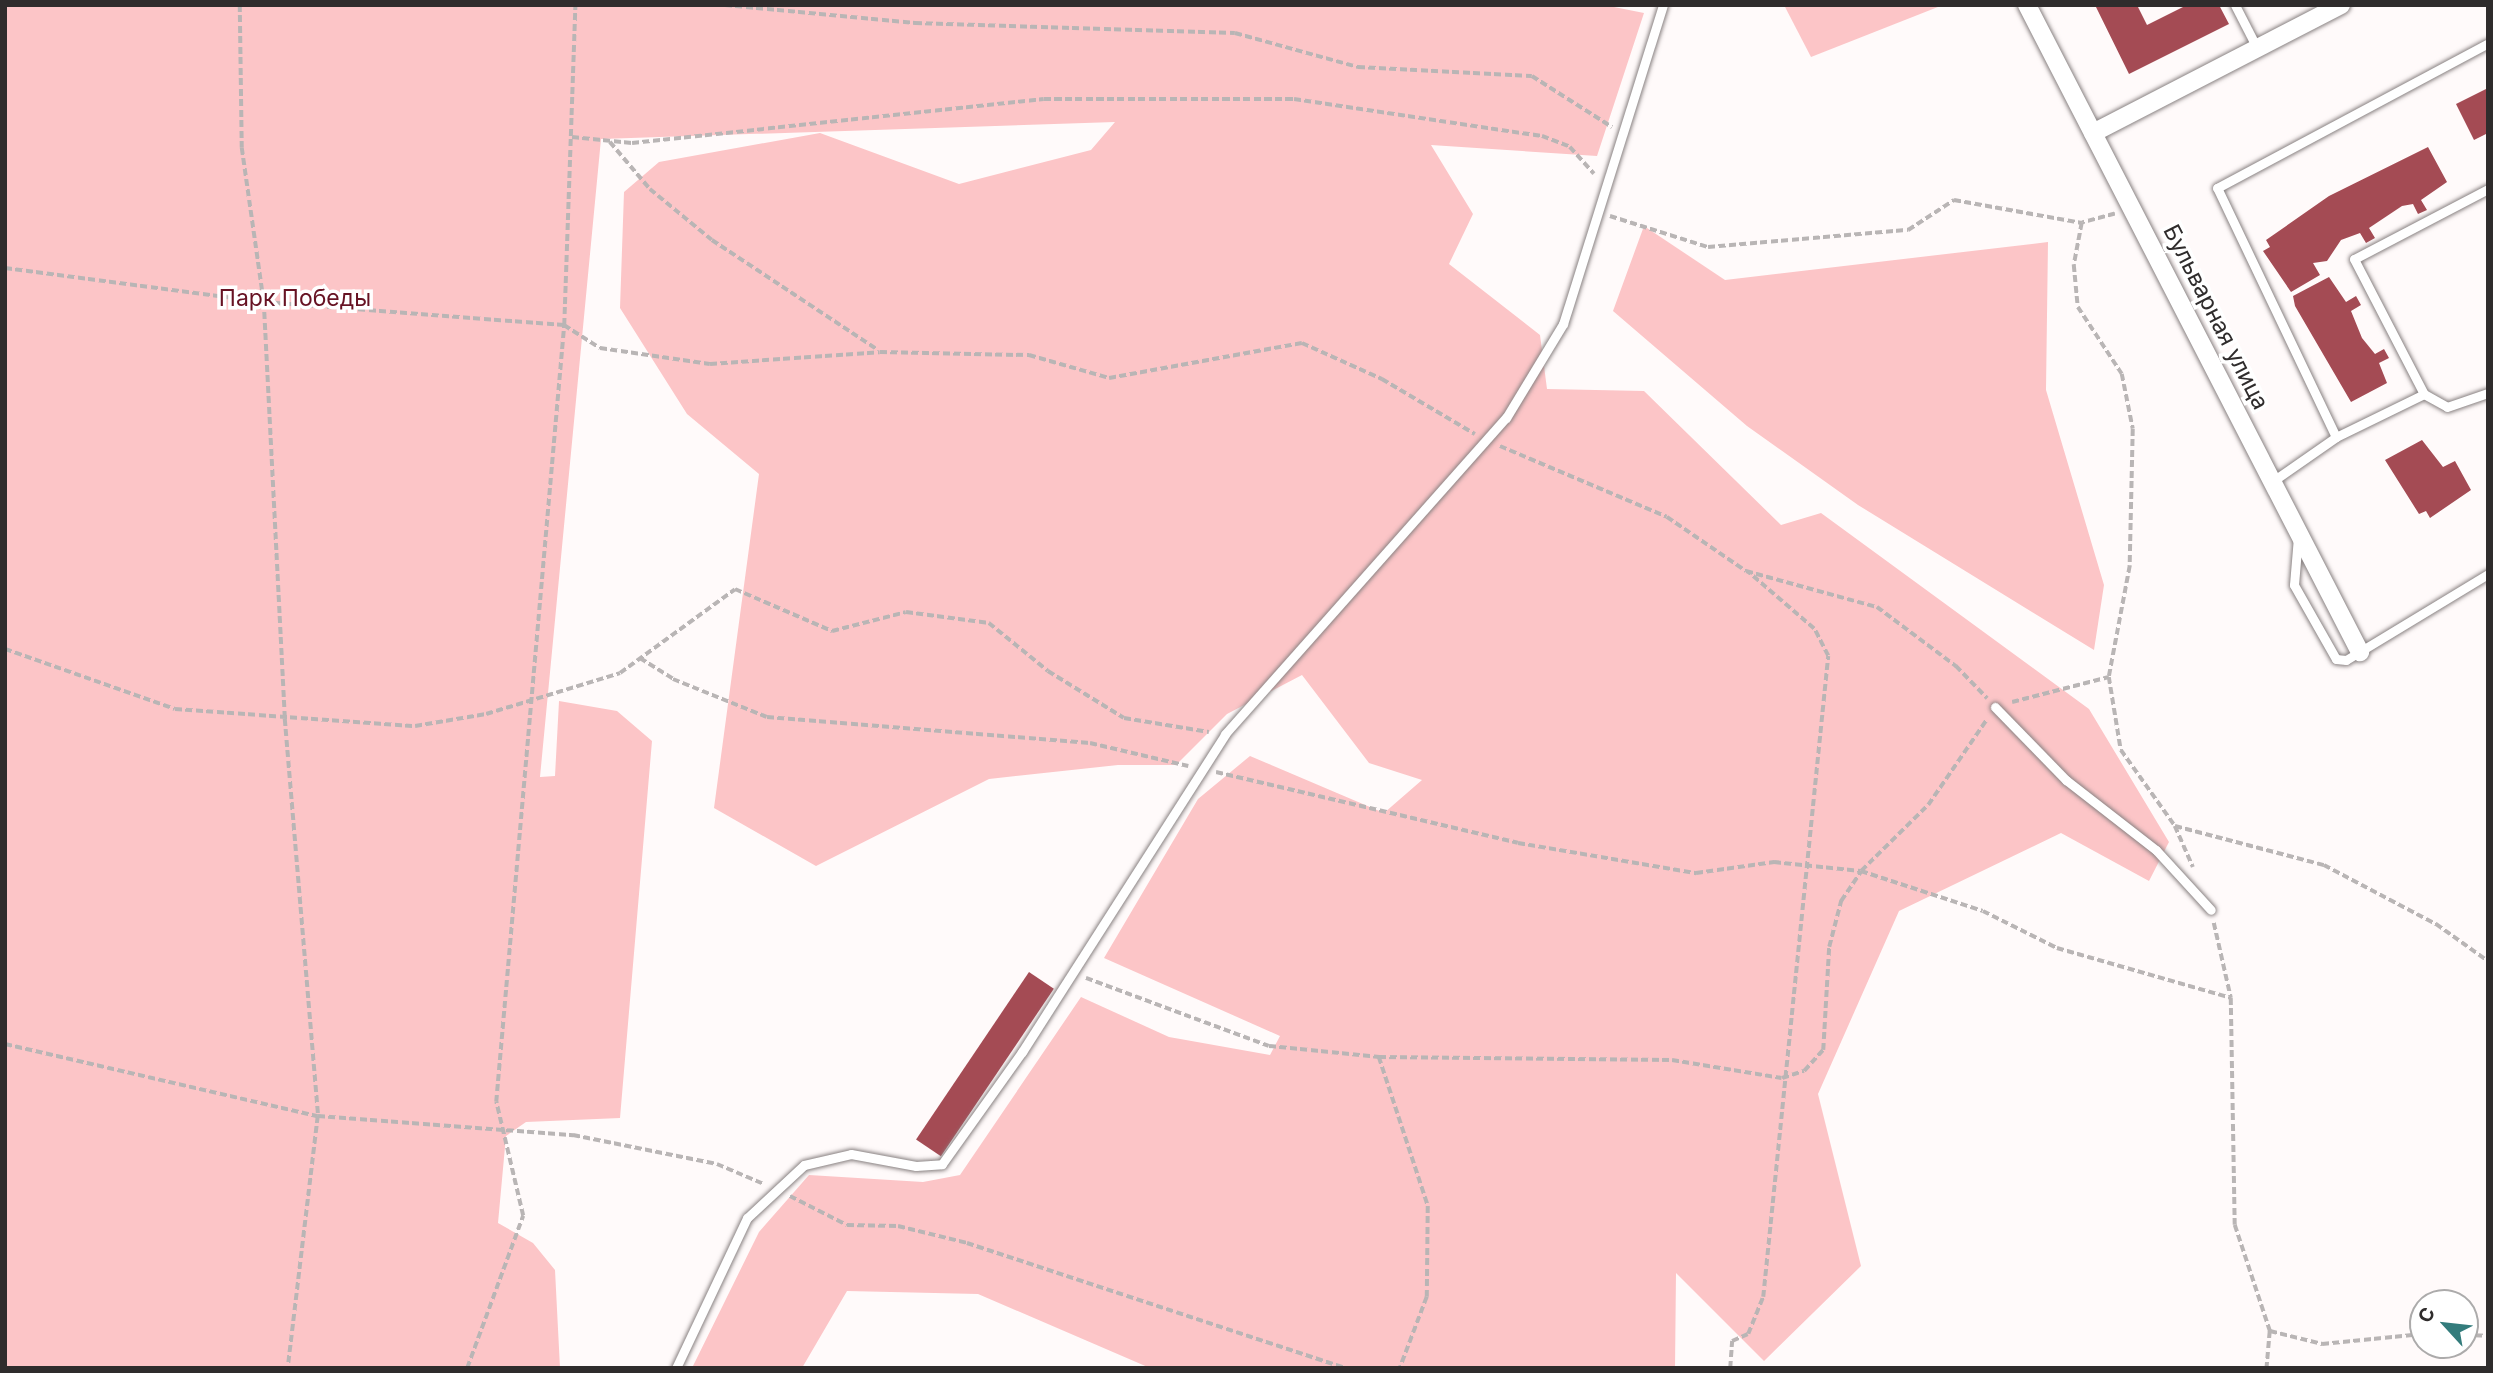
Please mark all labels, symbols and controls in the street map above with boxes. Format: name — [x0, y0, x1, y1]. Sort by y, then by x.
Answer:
street label: Бульварная улица — [2157, 220, 2275, 414]
park label: Парк Победы — [219, 284, 371, 312]
north arrow — [2409, 1289, 2479, 1359]
text: С — [2413, 1304, 2440, 1327]

